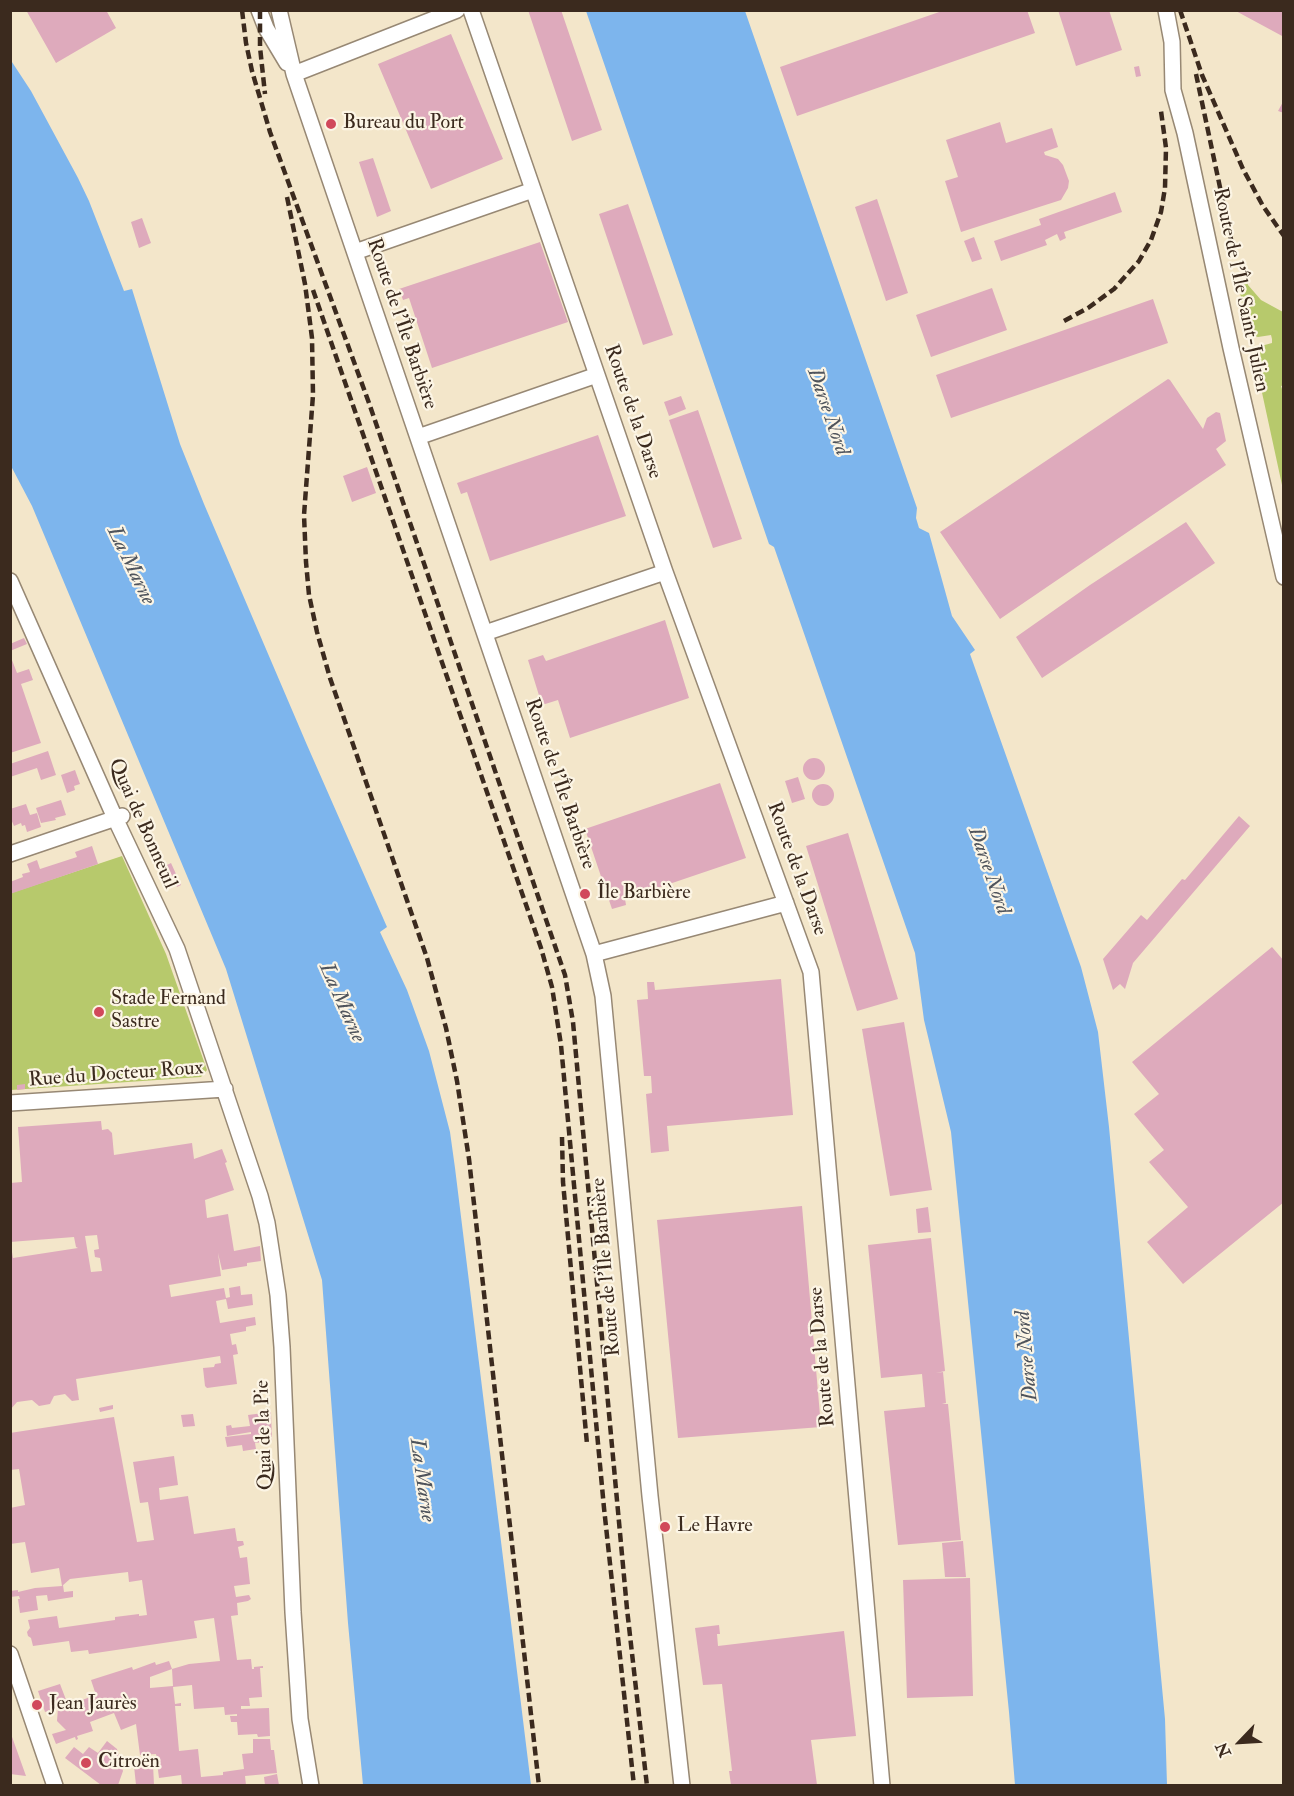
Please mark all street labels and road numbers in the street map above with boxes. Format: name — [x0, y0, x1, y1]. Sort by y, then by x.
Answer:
street label: Route de l'Île Saint-Julien — [1207, 186, 1273, 394]
street label: Route de l'Île Barbière — [360, 235, 442, 413]
street label: Route de la Darse — [598, 342, 666, 482]
street label: Route de l'Île Barbière — [518, 695, 600, 873]
street label: Quai de Bonneuil — [103, 755, 181, 893]
street label: Route de la Darse — [761, 799, 831, 939]
street label: Rue du Docteur Roux — [28, 1057, 204, 1093]
street label: Route de l'Île Barbière — [587, 1177, 627, 1357]
street label: Route de la Darse — [805, 1286, 841, 1428]
street label: Quai de la Pie — [251, 1380, 279, 1490]

